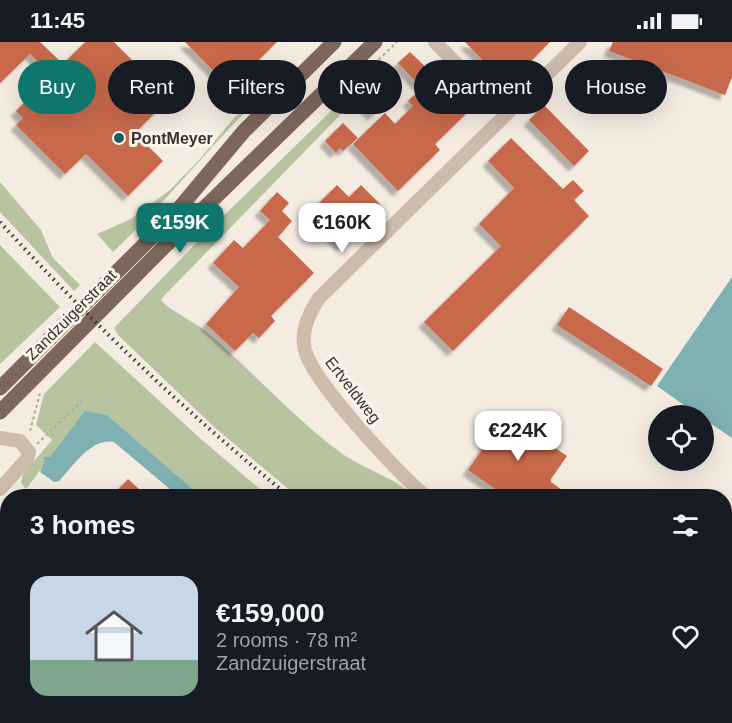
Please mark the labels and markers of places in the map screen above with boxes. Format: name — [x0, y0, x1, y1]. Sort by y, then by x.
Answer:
place label: PontMeyer — [131, 130, 213, 147]
marker: PontMeyer — [112, 131, 126, 145]
pin: €159K — [138, 203, 222, 254]
pin: €160K — [300, 203, 384, 254]
pin: €224K — [476, 411, 560, 462]

